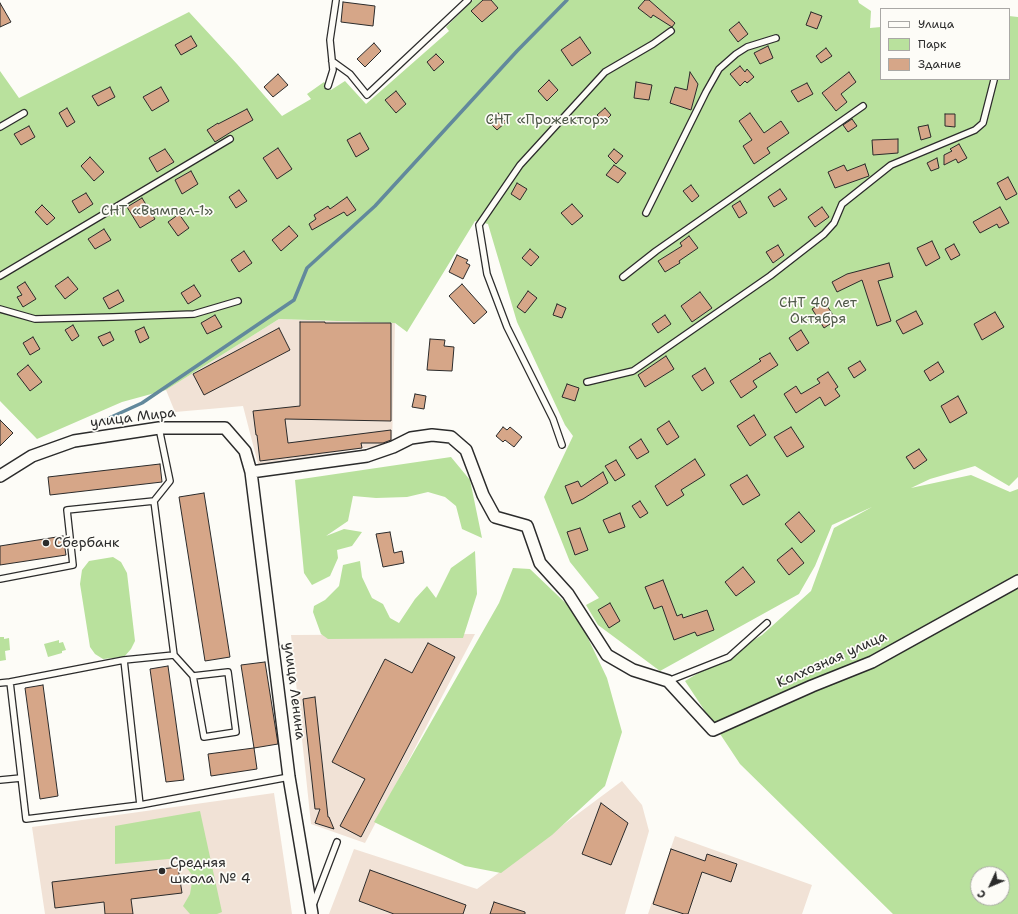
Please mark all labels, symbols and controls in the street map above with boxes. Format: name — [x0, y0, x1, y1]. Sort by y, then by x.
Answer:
legend — [880, 8, 1010, 80]
text: Улица — [918, 16, 954, 32]
text: Парк — [918, 36, 946, 52]
text: Здание — [918, 56, 961, 72]
park label: СНТ «Прожектор» — [485, 112, 609, 128]
park label: СНТ «Вымпел-1» — [101, 203, 213, 219]
park label: СНТ 40 лет Октября — [779, 295, 857, 328]
street label: улица Мира — [89, 404, 177, 432]
place label: Сбербанк — [54, 535, 119, 551]
marker: Сбербанк — [41, 538, 51, 548]
street label: Колхозная улица — [774, 628, 890, 692]
street label: улица Ленина — [280, 641, 308, 741]
place label: Средняя школа № 4 — [170, 855, 251, 888]
marker: Средняя школа № 4 — [157, 866, 167, 876]
north arrow — [970, 866, 1010, 906]
text: С — [974, 886, 989, 902]

